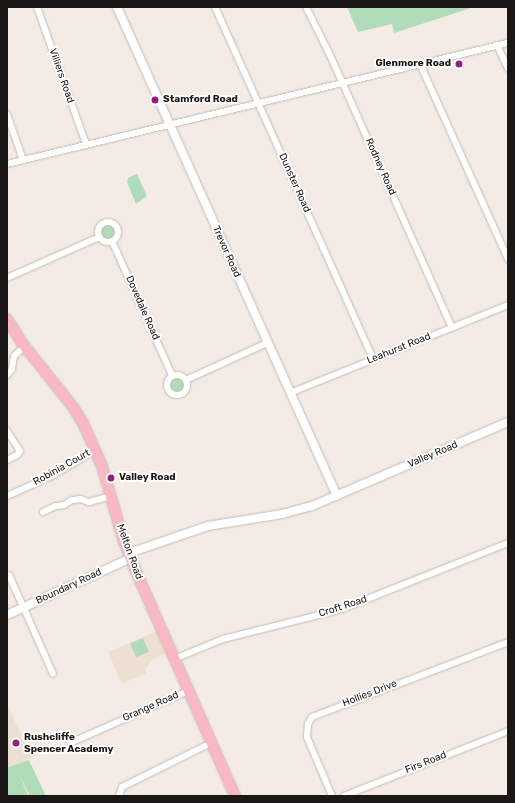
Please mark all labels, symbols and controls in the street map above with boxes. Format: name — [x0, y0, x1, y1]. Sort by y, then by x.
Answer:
street label: Villiers Road — [46, 47, 76, 105]
place label: Glenmore Road — [376, 58, 451, 70]
marker: Glenmore Road — [454, 59, 464, 69]
place label: Stamford Road — [163, 94, 238, 106]
marker: Stamford Road — [150, 95, 160, 105]
street label: Rodney Road — [362, 137, 398, 197]
street label: Dunster Road — [276, 152, 312, 214]
street label: Trevor Road — [209, 224, 243, 280]
street label: Dovedale Road — [122, 274, 162, 342]
street label: Leahurst Road — [365, 331, 433, 367]
street label: Valley Road — [406, 439, 460, 471]
street label: Robinia Court — [31, 447, 93, 489]
place label: Valley Road — [119, 472, 176, 484]
marker: Valley Road — [106, 473, 116, 483]
street label: Melton Road — [113, 523, 145, 581]
street label: Boundary Road — [34, 566, 104, 608]
street label: Croft Road — [317, 594, 369, 620]
street label: Hollies Drive — [341, 678, 399, 710]
street label: Grange Road — [121, 689, 181, 725]
place label: Rushcliffe Spencer Academy — [24, 731, 114, 754]
marker: Rushcliffe Spencer Academy — [11, 738, 21, 748]
street label: Firs Road — [404, 749, 448, 777]

